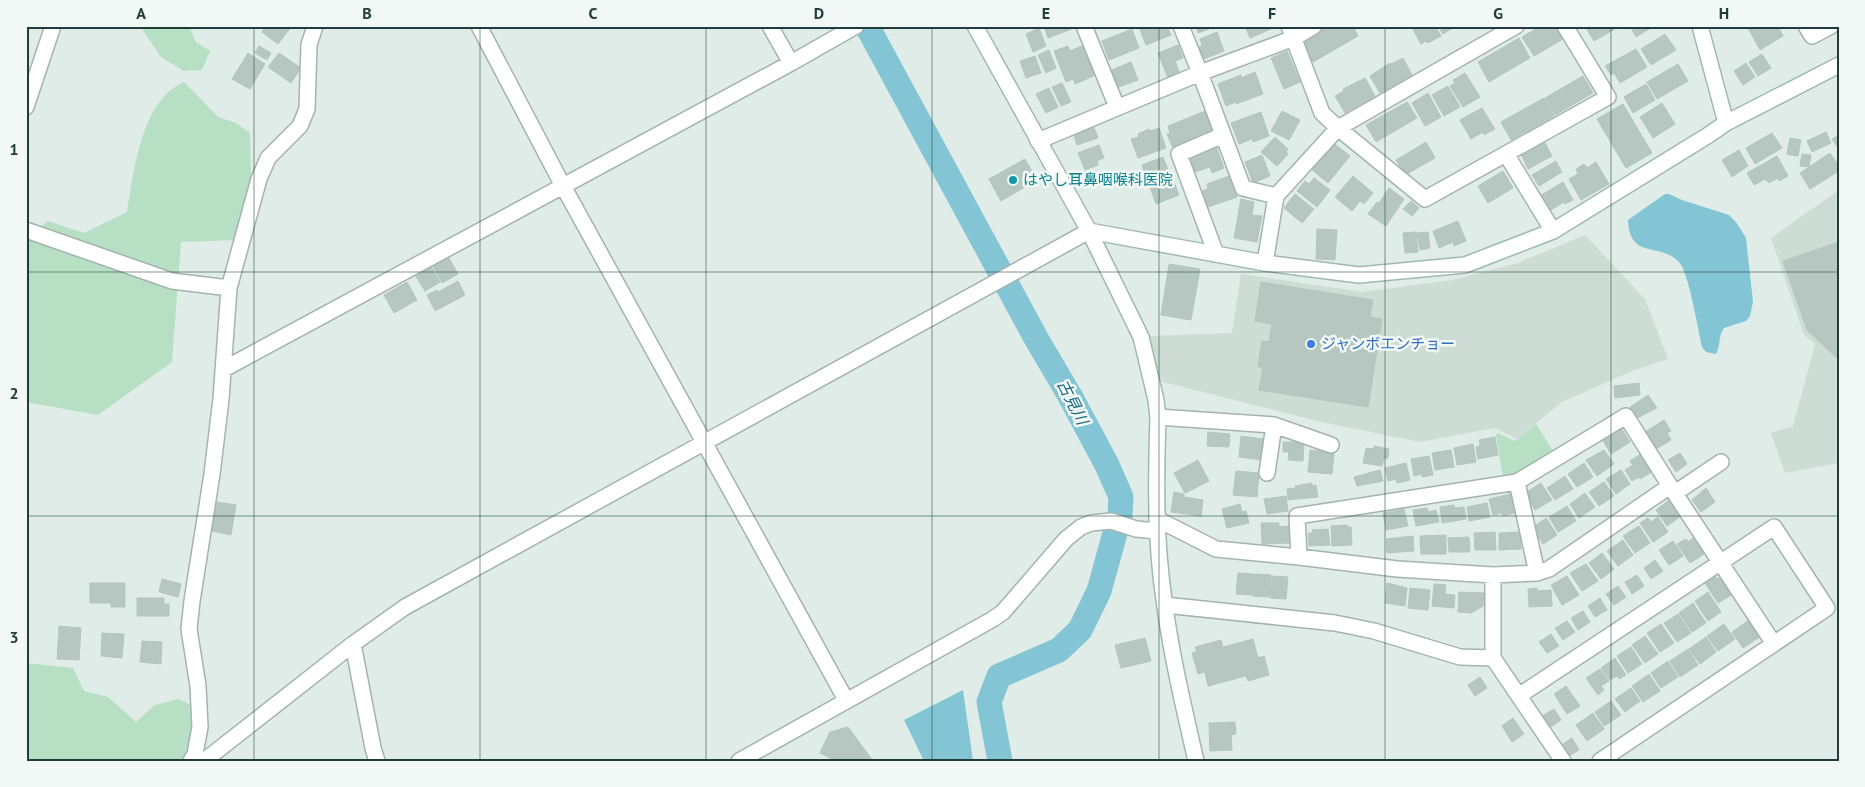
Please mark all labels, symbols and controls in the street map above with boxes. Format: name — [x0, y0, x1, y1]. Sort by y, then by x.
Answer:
text: A — [136, 3, 146, 23]
text: B — [362, 3, 372, 23]
text: C — [589, 3, 598, 23]
text: D — [814, 3, 824, 23]
text: E — [1042, 3, 1050, 23]
text: F — [1268, 3, 1276, 23]
text: G — [1493, 3, 1503, 23]
text: H — [1719, 3, 1729, 23]
text: 1 — [9, 139, 19, 159]
place label: はやし耳鼻咽喉科医院 — [1023, 170, 1173, 189]
marker: はやし耳鼻咽喉科医院 — [1007, 174, 1019, 186]
place label: ジャンボエンチョー — [1321, 334, 1455, 353]
marker: ジャンボエンチョー — [1305, 338, 1317, 350]
water label: 古見川 — [1053, 376, 1094, 430]
text: 2 — [9, 383, 19, 403]
text: 3 — [9, 627, 19, 647]

